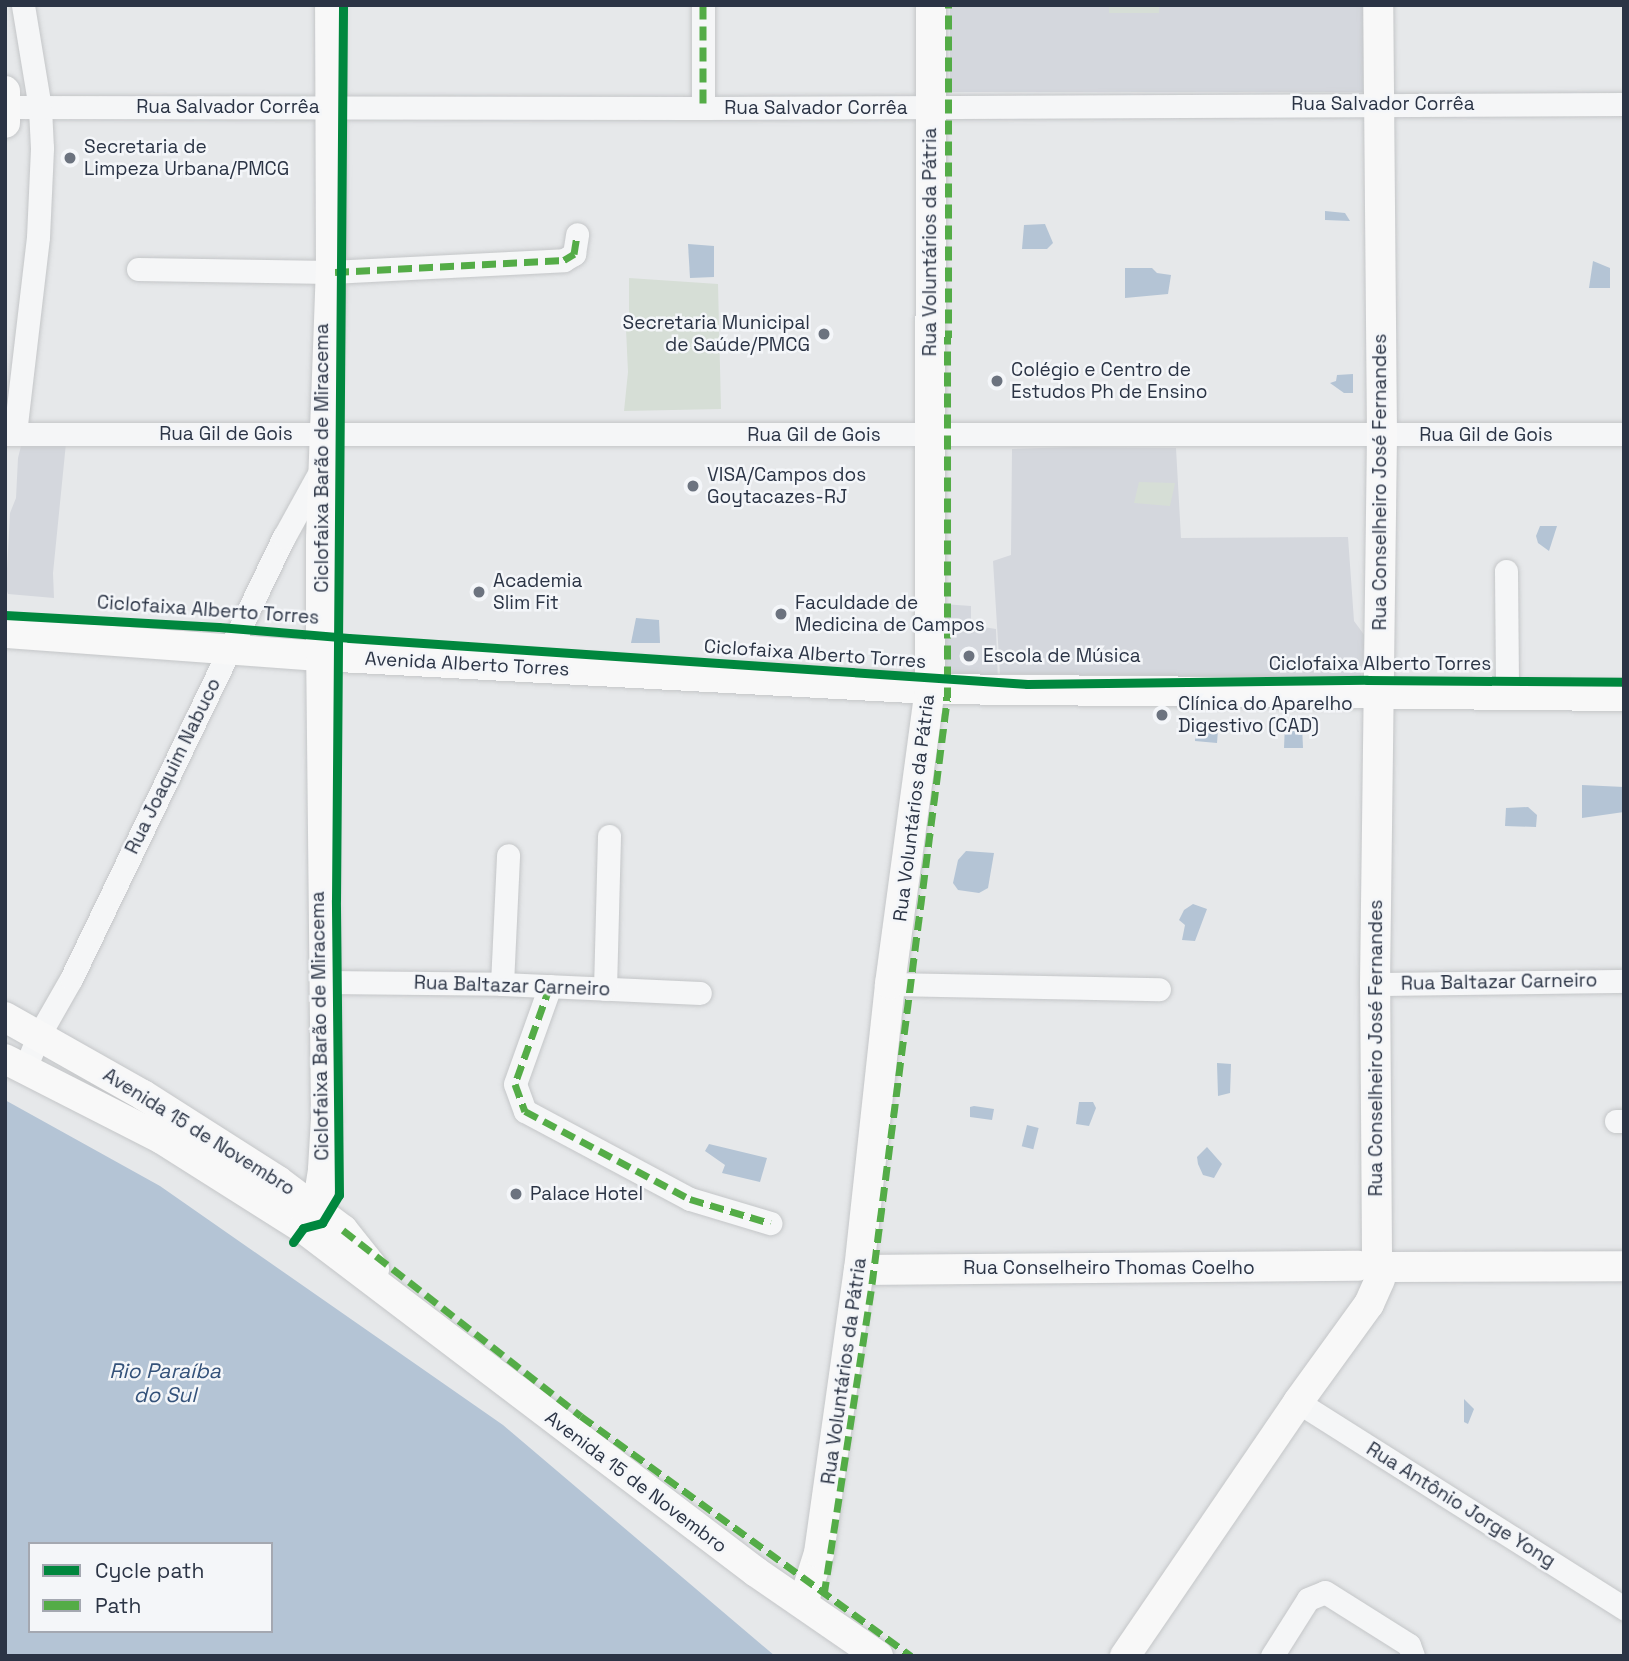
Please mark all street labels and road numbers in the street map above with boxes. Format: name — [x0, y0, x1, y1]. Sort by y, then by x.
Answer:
street label: Rua Salvador Corrêa — [1291, 93, 1475, 115]
street label: Rua Salvador Corrêa — [136, 96, 320, 118]
street label: Rua Salvador Corrêa — [724, 97, 908, 119]
street label: Rua Voluntários da Pátria — [919, 127, 941, 357]
street label: Ciclofaixa Barão de Miracema — [311, 323, 333, 593]
street label: Rua Conselheiro José Fernandes — [1369, 334, 1391, 630]
street label: Rua Gil de Gois — [159, 423, 293, 445]
street label: Rua Gil de Gois — [747, 424, 881, 446]
street label: Rua Gil de Gois — [1419, 424, 1553, 446]
street label: Ciclofaixa Alberto Torres — [96, 591, 320, 629]
street label: Ciclofaixa Alberto Torres — [703, 635, 927, 673]
street label: Avenida Alberto Torres — [364, 647, 570, 681]
street label: Ciclofaixa Alberto Torres — [1268, 653, 1492, 675]
street label: Rua Joaquim Nabuco — [120, 674, 226, 858]
street label: Rua Voluntários da Pátria — [889, 693, 939, 923]
street label: Ciclofaixa Barão de Miracema — [306, 891, 334, 1161]
street label: Rua Conselheiro José Fernandes — [1365, 900, 1387, 1196]
street label: Rua Baltazar Carneiro — [1401, 969, 1597, 995]
street label: Rua Baltazar Carneiro — [413, 971, 611, 1001]
street label: Avenida 15 de Novembro — [99, 1064, 299, 1200]
street label: Rua Voluntários da Pátria — [817, 1256, 871, 1486]
street label: Rua Conselheiro Thomas Coelho — [963, 1257, 1255, 1279]
street label: Avenida 15 de Novembro — [541, 1406, 731, 1558]
street label: Rua Antônio Jorge Yong — [1362, 1437, 1560, 1573]

